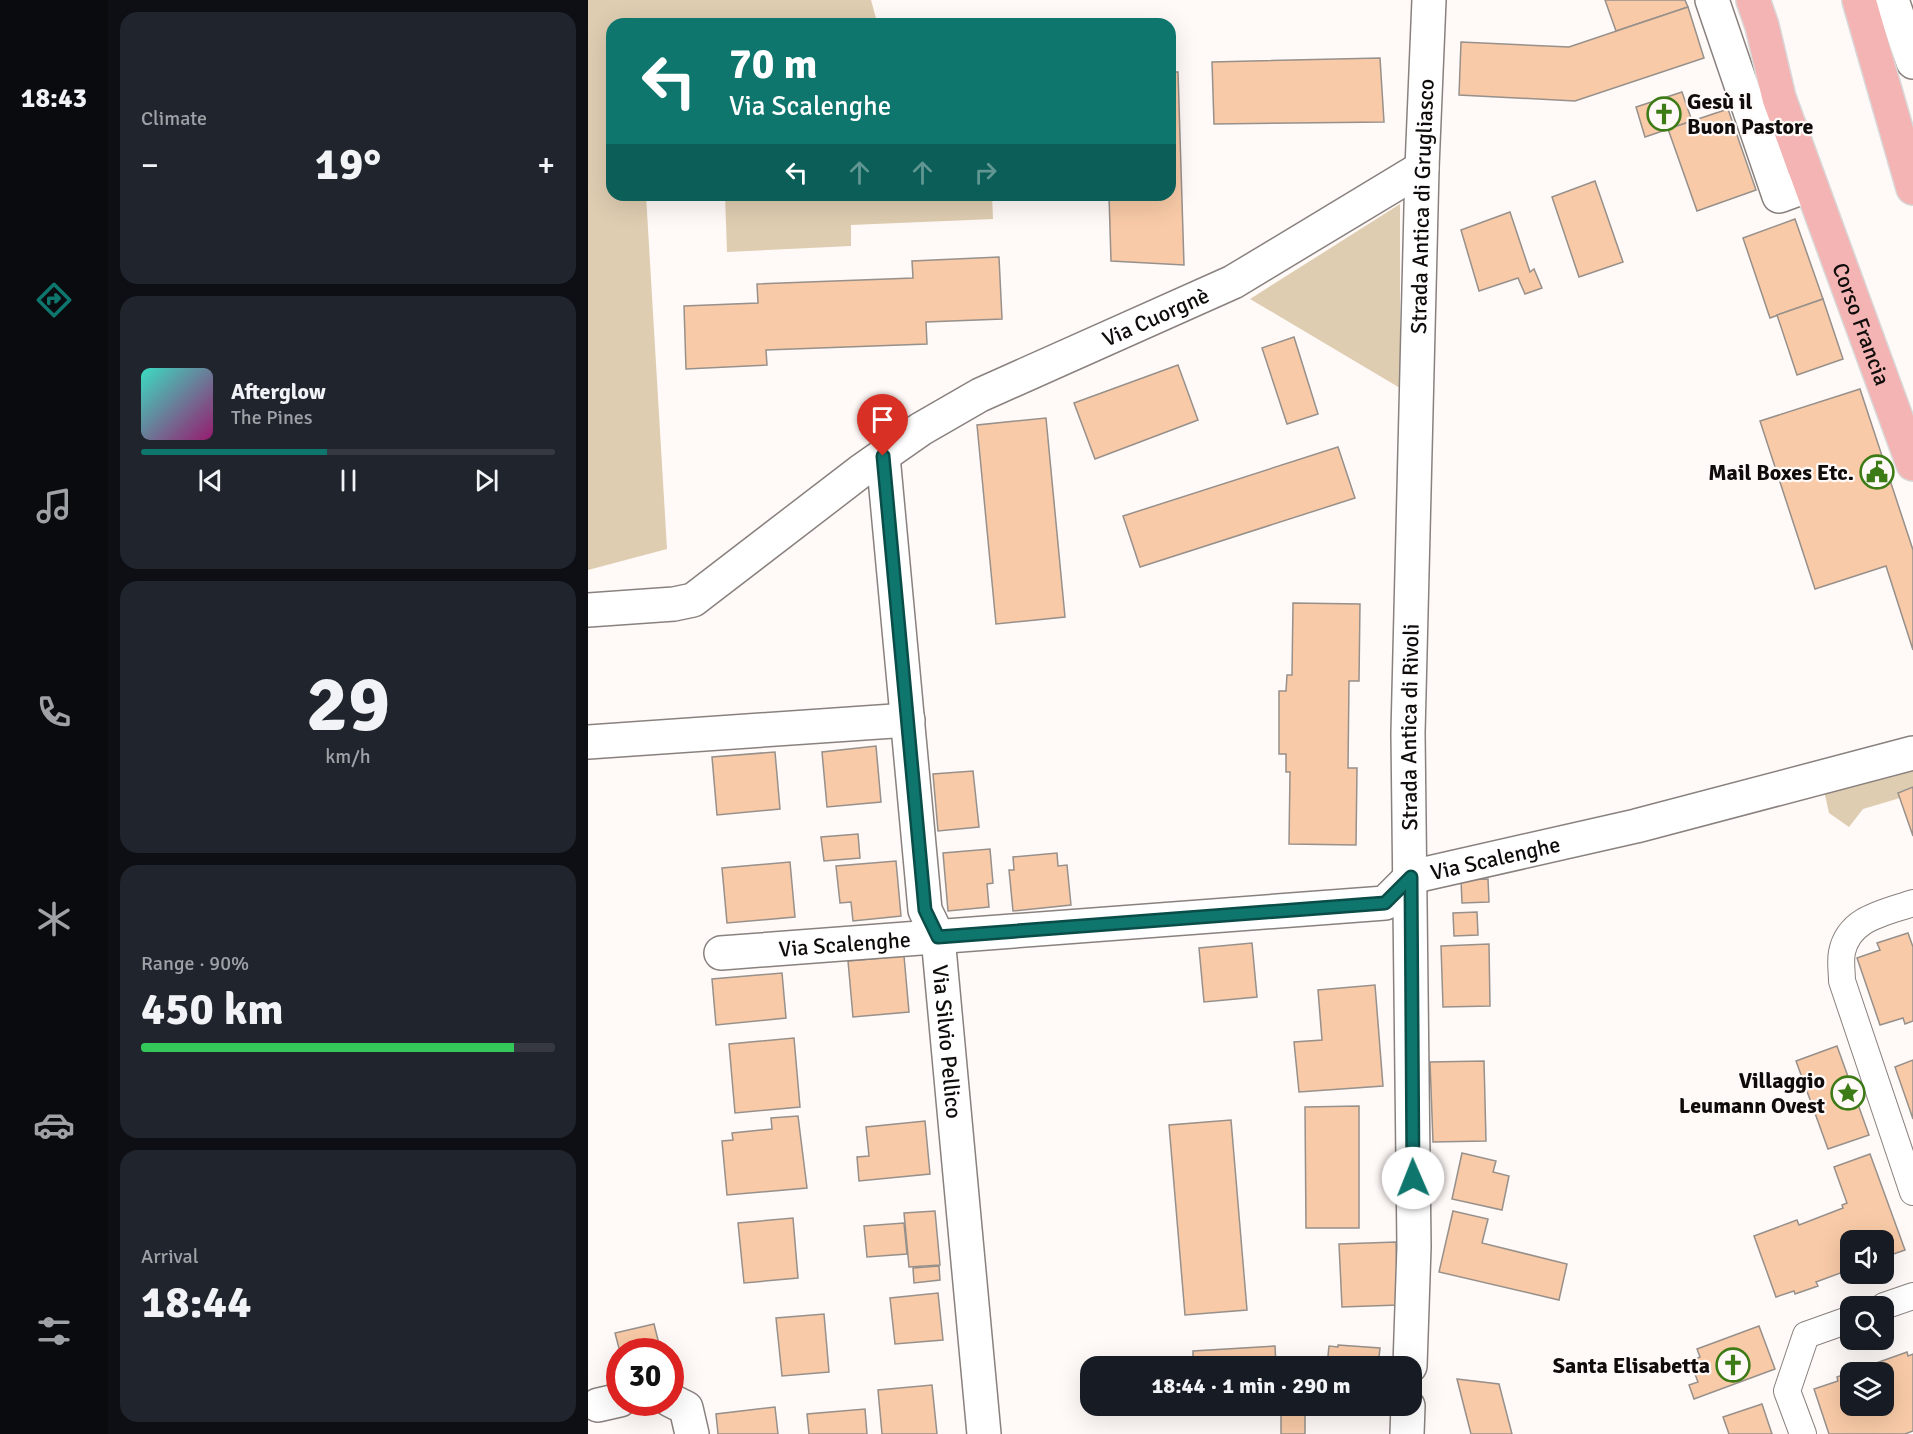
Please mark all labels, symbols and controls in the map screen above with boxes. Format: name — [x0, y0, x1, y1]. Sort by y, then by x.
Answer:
text: 70 m — [729, 39, 818, 90]
icon: left — [630, 42, 708, 120]
street label: Strada Antica di Grugliasco — [1405, 78, 1440, 334]
text: 18:43 — [21, 82, 87, 115]
place label: Gesù il Buon Pastore — [1687, 88, 1813, 140]
text: Via Scalenghe — [729, 90, 891, 123]
church icon: Gesù il Buon Pastore — [1646, 96, 1682, 132]
text: Climate — [141, 106, 207, 131]
text: 19° — [315, 137, 381, 192]
text: − — [141, 145, 159, 186]
text: + — [537, 145, 555, 186]
icon: left — [780, 156, 813, 189]
icon: ahead — [843, 156, 876, 189]
icon: ahead — [906, 156, 939, 189]
icon: right — [969, 156, 1002, 189]
street label: Corso Francia — [1826, 259, 1896, 389]
icon: directions — [33, 279, 75, 321]
street label: Via Cuorgnè — [1098, 282, 1213, 353]
text: Afterglow — [231, 378, 326, 405]
pin — [857, 394, 908, 456]
icon: arrive — [866, 403, 899, 436]
text: The Pines — [231, 405, 313, 430]
public building icon: Mail Boxes Etc. — [1859, 454, 1895, 490]
place label: Mail Boxes Etc. — [1708, 459, 1854, 486]
icon: previous — [194, 464, 227, 497]
icon: pause — [332, 464, 365, 497]
icon: next — [470, 464, 503, 497]
icon: music — [33, 485, 75, 527]
street label: Strada Antica di Rivoli — [1395, 623, 1425, 831]
text: 29 — [306, 657, 390, 753]
icon: phone — [33, 691, 75, 733]
text: km/h — [325, 744, 371, 769]
street label: Via Scalenghe — [1428, 831, 1563, 886]
icon: climate — [33, 898, 75, 940]
street label: Via Scalenghe — [778, 926, 912, 963]
text: Range · 90% — [141, 951, 249, 976]
street label: Via Silvio Pellico — [927, 964, 968, 1120]
text: 450 km — [141, 982, 284, 1037]
place label: Villaggio Leumann Ovest — [1679, 1067, 1825, 1119]
place icon: Villaggio Leumann Ovest — [1830, 1075, 1866, 1111]
icon: car — [33, 1104, 75, 1146]
position arrow — [1381, 1146, 1445, 1210]
map controls — [1840, 1230, 1894, 1416]
button: sound — [1840, 1230, 1894, 1284]
text: Arrival — [141, 1244, 199, 1269]
text: 18:44 — [141, 1275, 251, 1330]
button: search — [1840, 1296, 1894, 1350]
icon: filters — [33, 1310, 75, 1352]
speed limit sign: 30 — [606, 1338, 684, 1416]
church icon: Santa Elisabetta — [1715, 1347, 1751, 1383]
place label: Santa Elisabetta — [1553, 1352, 1710, 1379]
button: layers — [1840, 1362, 1894, 1416]
text: 18:44 · 1 min · 290 m — [1151, 1372, 1351, 1399]

